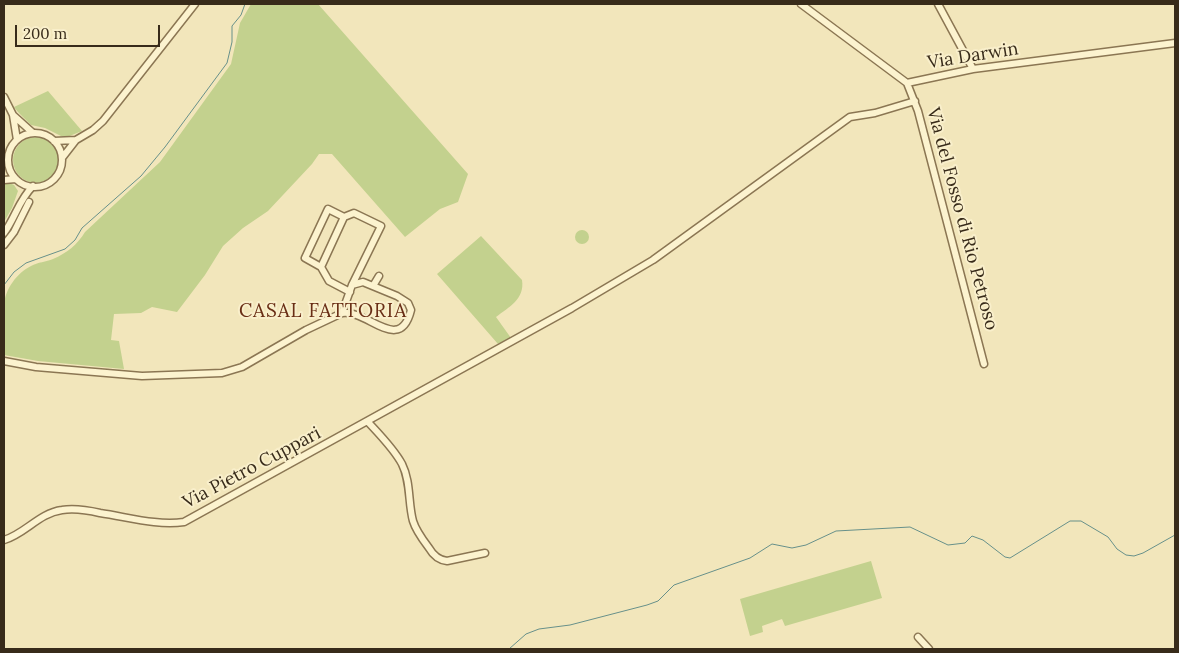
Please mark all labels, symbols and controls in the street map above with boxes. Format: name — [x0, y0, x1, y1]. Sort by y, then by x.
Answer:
scale bar — [18, 15, 162, 47]
text: 200 m — [23, 24, 67, 43]
street label: Via Darwin — [926, 38, 1020, 74]
street label: Via del Fosso di Rio Petroso — [922, 105, 1002, 333]
district label: CASAL FATTORIA — [237, 301, 409, 323]
street label: Via Pietro Cuppari — [179, 423, 325, 513]

